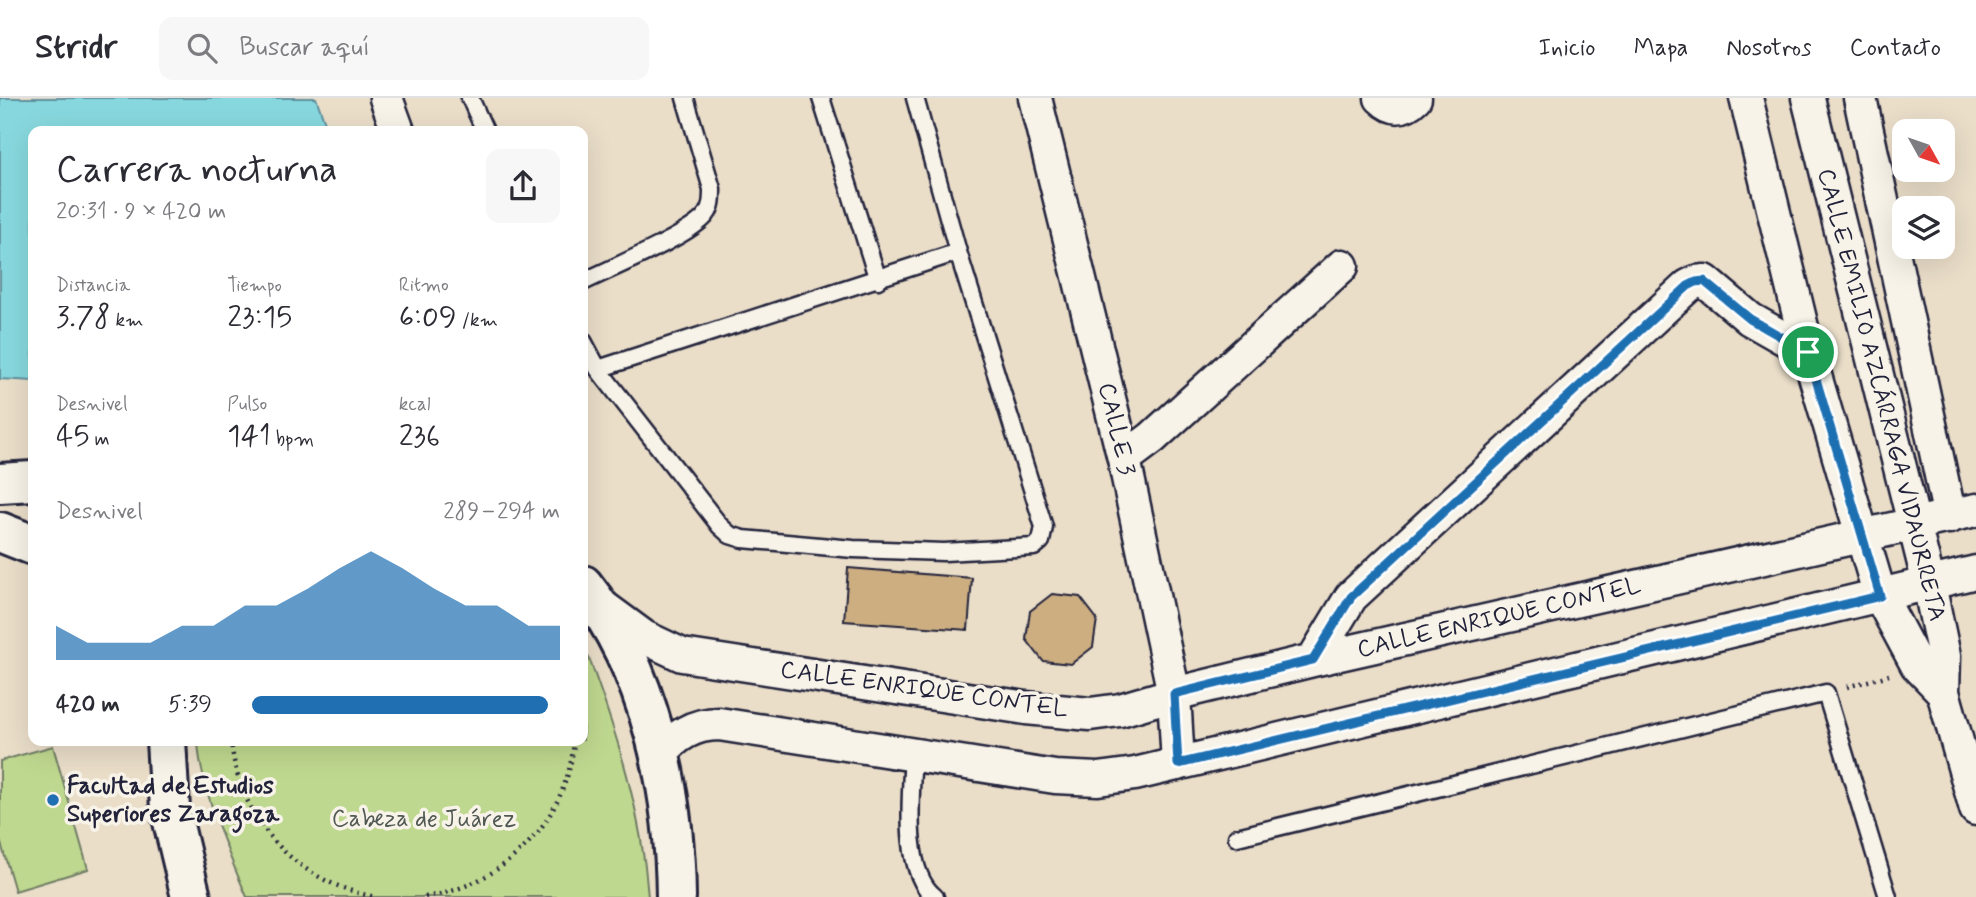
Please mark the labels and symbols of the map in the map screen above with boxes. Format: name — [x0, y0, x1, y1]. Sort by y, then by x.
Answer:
north arrow — [1892, 119, 1955, 182]
street label: CALLE EMILIO AZCÁRRAGA VIDAURRETA — [1810, 165, 1953, 625]
pin — [1778, 322, 1838, 382]
street label: CALLE 3 — [1090, 380, 1142, 478]
street label: CALLE ENRIQUE CONTEL — [1354, 570, 1644, 666]
street label: CALLE ENRIQUE CONTEL — [778, 654, 1070, 726]
place label: Facultad de Estudios Superiores Zaragoza — [67, 771, 280, 833]
marker: Facultad de Estudios Superiores Zaragoza — [45, 792, 61, 808]
park label: Cabeza de Juárez — [332, 804, 516, 835]

